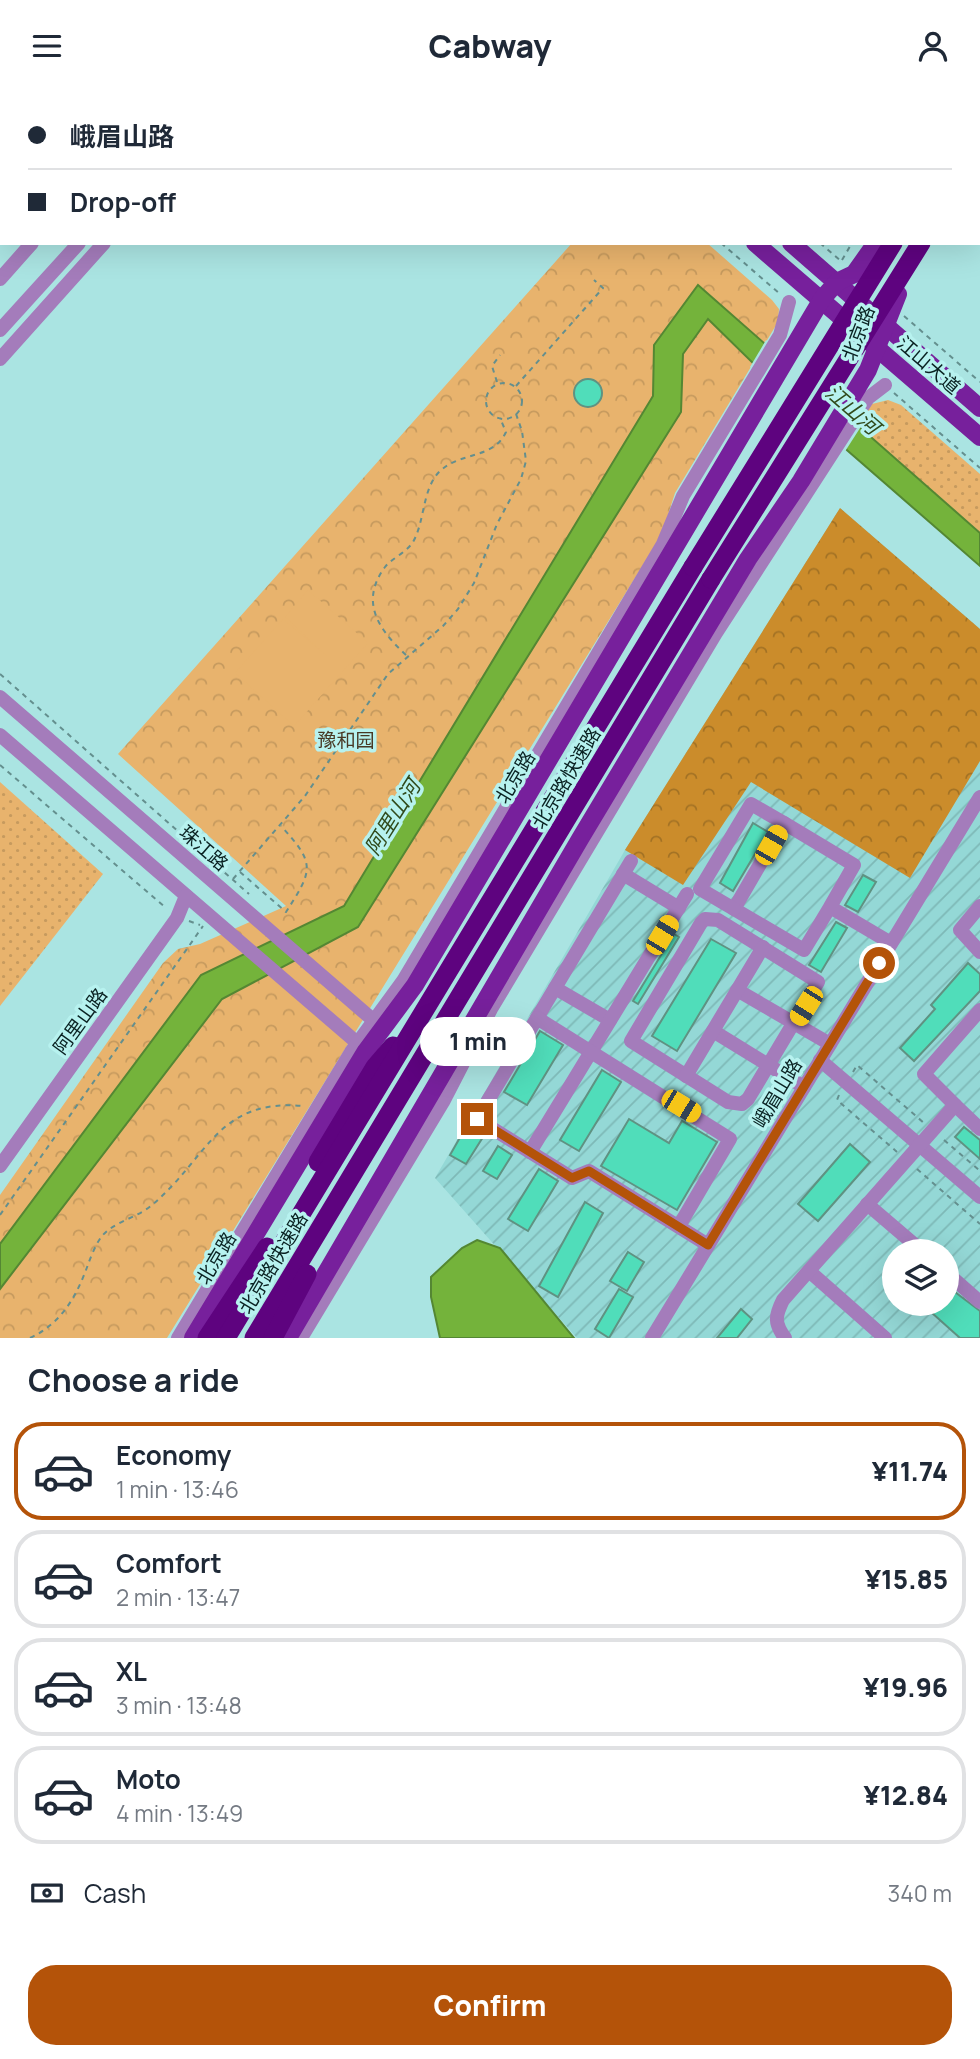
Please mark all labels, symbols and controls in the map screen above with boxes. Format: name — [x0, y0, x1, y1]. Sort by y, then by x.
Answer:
text: Cabway — [429, 24, 551, 68]
icon: menu — [28, 27, 66, 65]
icon: person — [914, 27, 952, 65]
text: 峨眉山路 — [70, 118, 174, 154]
text: Drop-off — [70, 184, 176, 220]
street label: 北京路 — [836, 302, 880, 364]
street label: 江山大道 — [892, 330, 966, 400]
water label: 江山河 — [820, 378, 889, 443]
street label: 北京路快速路 — [525, 722, 607, 834]
park label: 豫和园 — [317, 727, 375, 753]
street label: 北京路 — [489, 746, 541, 808]
water label: 阿里山河 — [358, 771, 428, 860]
street label: 珠江路 — [174, 819, 234, 877]
car — [752, 822, 791, 868]
car — [643, 912, 682, 958]
route start — [863, 947, 895, 979]
street label: 阿里山路 — [47, 983, 113, 1059]
car — [786, 983, 827, 1029]
callout: 1 min — [419, 1017, 535, 1067]
text: 1 min — [449, 1025, 507, 1057]
street label: 峨眉山路 — [746, 1054, 808, 1132]
car — [658, 1086, 705, 1126]
route end — [461, 1103, 493, 1135]
street label: 北京路快速路 — [232, 1207, 314, 1319]
street label: 北京路 — [190, 1227, 242, 1289]
map controls — [882, 1239, 959, 1316]
button: layers — [882, 1239, 959, 1316]
text: Choose a ride — [28, 1358, 239, 1402]
text: Economy — [116, 1437, 231, 1473]
icon: car — [32, 1440, 95, 1503]
text: ¥11.74 — [872, 1453, 948, 1489]
text: 1 min · 13:46 — [116, 1473, 239, 1505]
text: Comfort — [116, 1545, 222, 1581]
icon: car — [32, 1548, 95, 1611]
text: ¥15.85 — [865, 1561, 948, 1597]
text: 2 min · 13:47 — [116, 1581, 240, 1613]
text: XL — [116, 1653, 147, 1689]
icon: car — [32, 1656, 95, 1719]
text: ¥19.96 — [863, 1669, 948, 1705]
text: 3 min · 13:48 — [116, 1689, 242, 1721]
text: Moto — [116, 1761, 181, 1797]
icon: car — [32, 1764, 95, 1827]
text: ¥12.84 — [864, 1777, 948, 1813]
text: 4 min · 13:49 — [116, 1797, 243, 1829]
icon: cash — [28, 1874, 66, 1912]
text: Cash — [84, 1875, 146, 1911]
text: 340 m — [888, 1877, 952, 1909]
button: Confirm — [28, 1965, 952, 2045]

